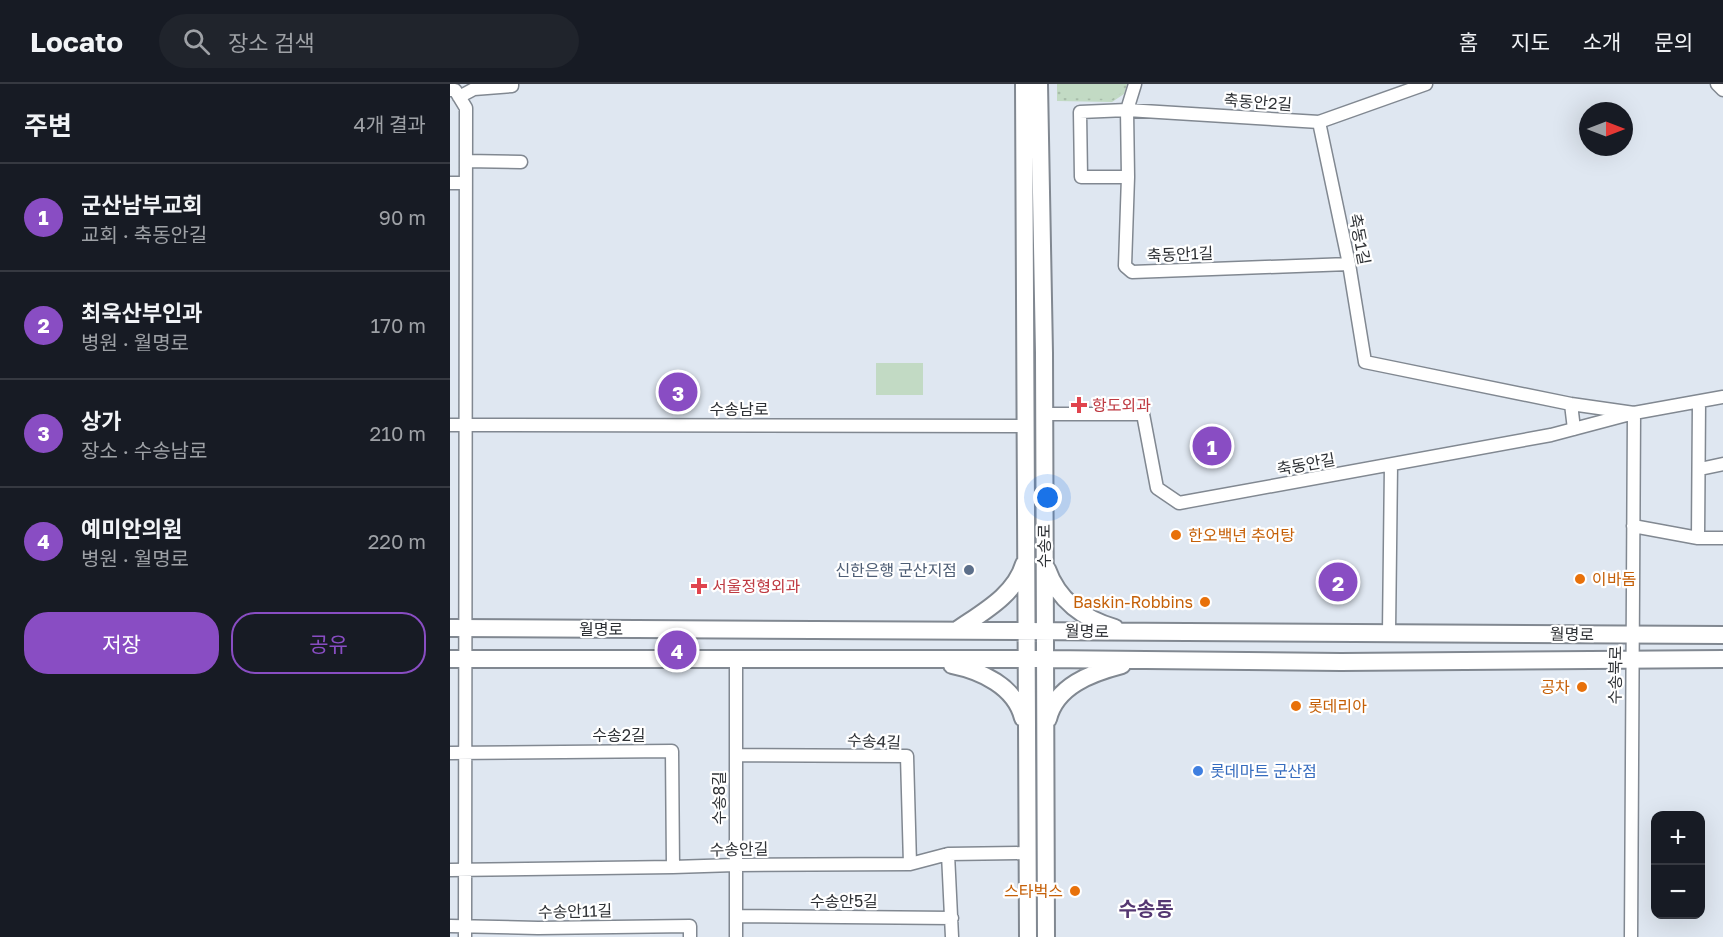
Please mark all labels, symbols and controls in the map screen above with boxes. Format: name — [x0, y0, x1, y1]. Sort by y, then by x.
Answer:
search box — [159, 14, 579, 68]
text: Locato — [30, 25, 123, 58]
icon: search — [180, 25, 213, 58]
text: 장소 검색 — [228, 29, 315, 56]
text: 홈 — [1459, 29, 1478, 55]
text: 지도 — [1511, 29, 1550, 55]
text: 소개 — [1583, 29, 1621, 55]
text: 문의 — [1654, 29, 1693, 55]
street label: 축동안2길 — [1223, 90, 1293, 114]
north arrow — [1579, 102, 1633, 156]
text: 주변 — [24, 110, 72, 141]
text: 4개 결과 — [354, 112, 426, 136]
text: 군산남부교회 — [81, 191, 202, 218]
text: 1 — [38, 205, 49, 229]
text: 90 m — [379, 205, 426, 229]
street label: 축동1길 — [1345, 212, 1375, 266]
text: 교회 · 축동안길 — [81, 222, 207, 246]
street label: 축동안1길 — [1146, 243, 1214, 265]
text: 최욱산부인과 — [81, 299, 202, 326]
text: 2 — [37, 313, 50, 337]
text: 170 m — [371, 313, 426, 337]
text: 병원 · 월명로 — [81, 330, 189, 354]
pin: 3 — [658, 370, 698, 414]
place label: 항도외과 — [1092, 395, 1151, 415]
marker: 항도외과 — [1070, 396, 1088, 414]
street label: 수송남로 — [710, 399, 769, 419]
text: 상가 — [81, 407, 121, 434]
text: 3 — [37, 421, 50, 445]
text: 210 m — [370, 421, 426, 445]
pin: 1 — [1192, 424, 1232, 469]
text: 장소 · 수송남로 — [81, 438, 207, 462]
street label: 축동안길 — [1275, 449, 1337, 479]
your location — [1033, 483, 1062, 512]
text: 예미안의원 — [81, 515, 182, 542]
street label: 수송로 — [1034, 524, 1054, 568]
place label: 한오백년 추어탕 — [1188, 525, 1295, 545]
marker: 한오백년 추어탕 — [1169, 528, 1183, 542]
text: 4 — [37, 529, 50, 553]
text: 220 m — [368, 529, 426, 553]
text: 병원 · 월명로 — [81, 546, 189, 570]
place label: 신한은행 군산지점 — [835, 560, 957, 580]
pin: 2 — [1318, 560, 1358, 604]
marker: 신한은행 군산지점 — [962, 563, 976, 577]
place label: 이바돔 — [1592, 569, 1636, 589]
marker: 이바돔 — [1573, 572, 1587, 586]
place label: 서울정형외과 — [712, 576, 801, 596]
marker: 서울정형외과 — [690, 577, 708, 595]
place label: Baskin-Robbins — [1073, 592, 1193, 612]
marker: Baskin-Robbins — [1198, 595, 1212, 609]
button: 저장 — [24, 612, 219, 674]
button: 공유 — [231, 612, 426, 674]
street label: 월명로 — [579, 619, 623, 639]
street label: 월명로 — [1065, 621, 1110, 641]
street label: 월명로 — [1550, 624, 1595, 644]
pin: 4 — [658, 628, 696, 672]
street label: 수송북로 — [1604, 645, 1626, 705]
place label: 공차 — [1541, 677, 1570, 697]
marker: 공차 — [1575, 680, 1589, 694]
place label: 롯데리아 — [1308, 696, 1367, 716]
marker: 롯데리아 — [1289, 699, 1303, 713]
street label: 수송2길 — [592, 725, 646, 745]
street label: 수송4길 — [847, 730, 901, 752]
place label: 롯데마트 군산점 — [1210, 761, 1317, 781]
marker: 롯데마트 군산점 — [1191, 764, 1205, 778]
street label: 수송8길 — [709, 771, 729, 825]
map controls — [1651, 811, 1705, 919]
button: + — [1651, 811, 1705, 865]
street label: 수송안길 — [709, 838, 769, 860]
button: − — [1651, 865, 1705, 919]
place label: 스타벅스 — [1004, 881, 1063, 901]
marker: 스타벅스 — [1068, 884, 1082, 898]
street label: 수송안5길 — [810, 891, 878, 911]
district label: 수송동 — [1118, 896, 1174, 920]
street label: 수송안11길 — [538, 900, 612, 922]

